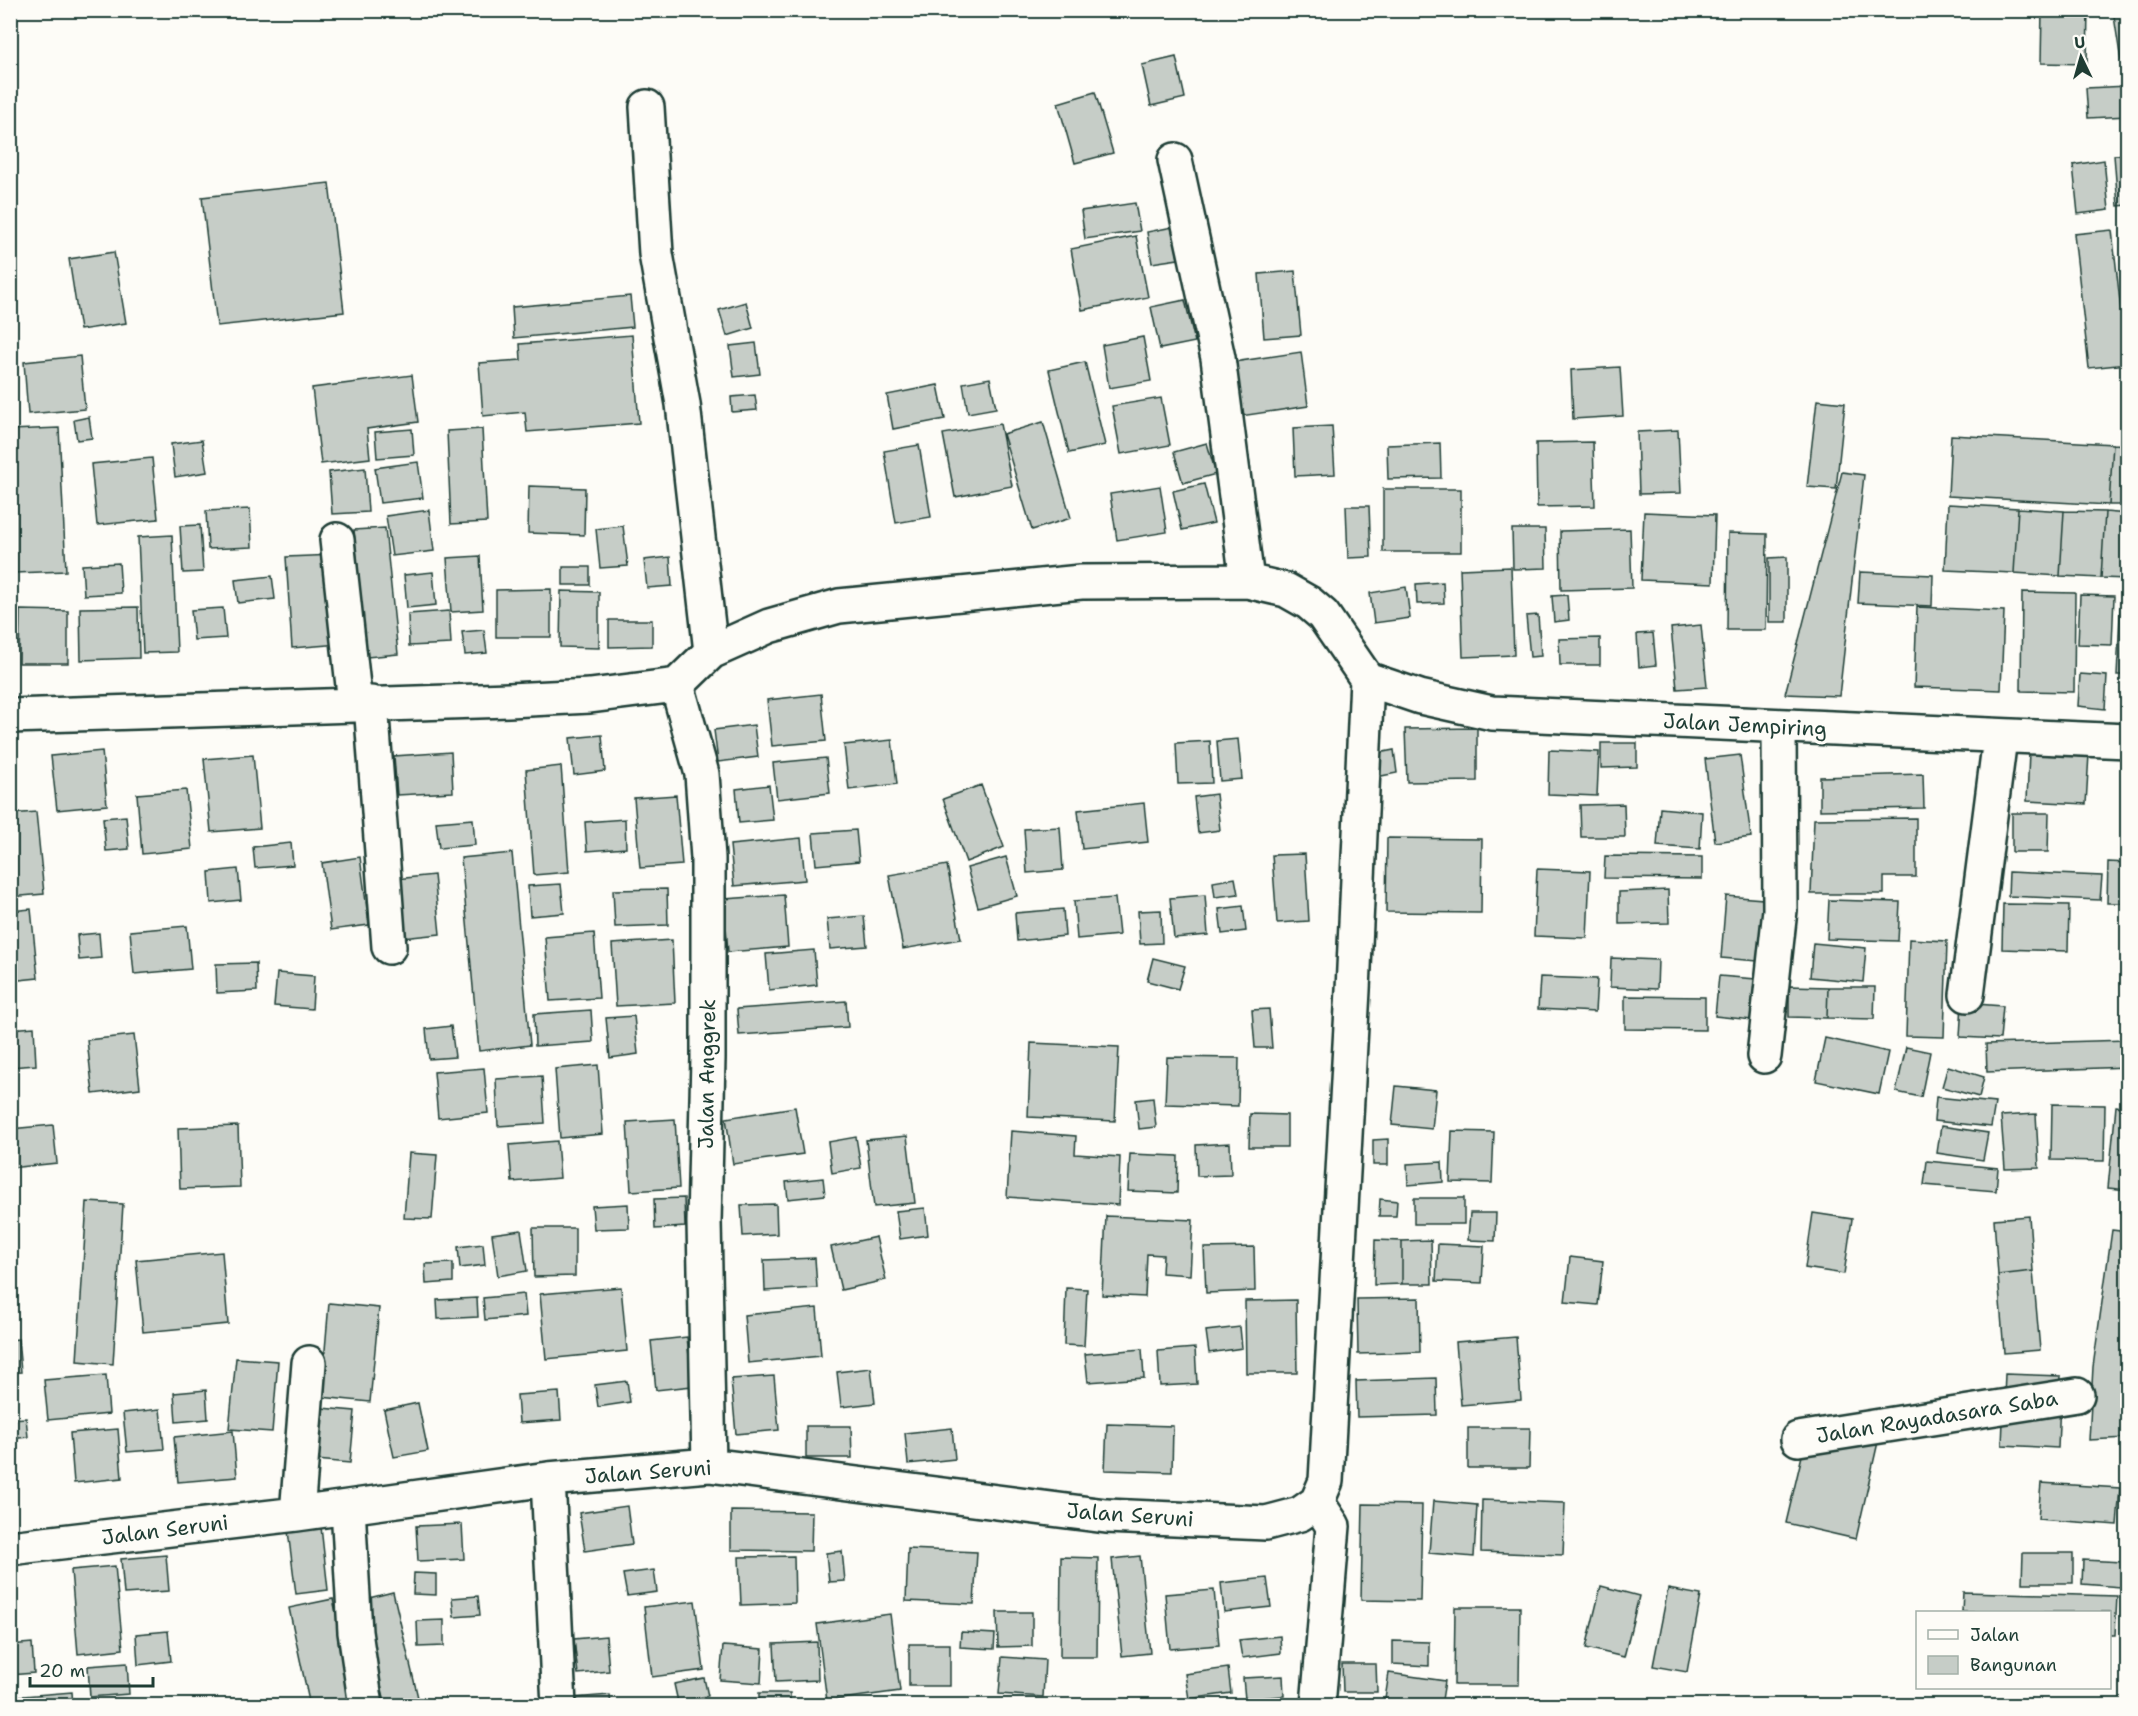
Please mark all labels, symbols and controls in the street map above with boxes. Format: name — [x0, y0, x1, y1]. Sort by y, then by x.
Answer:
north arrow — [2051, 27, 2111, 87]
text: U — [2073, 32, 2086, 53]
street label: Jalan Jempiring — [1662, 707, 1828, 743]
street label: Jalan Anggrek — [692, 999, 722, 1149]
street label: Jalan Rayadasara Saba — [1814, 1384, 2060, 1450]
street label: Jalan Seruni — [583, 1454, 713, 1490]
street label: Jalan Seruni — [1065, 1497, 1195, 1533]
street label: Jalan Seruni — [100, 1508, 230, 1552]
legend — [1916, 1611, 2111, 1689]
text: Jalan — [1970, 1623, 2019, 1647]
scale bar — [30, 1650, 153, 1688]
text: Bangunan — [1970, 1653, 2057, 1677]
text: 20 m — [39, 1659, 85, 1683]

